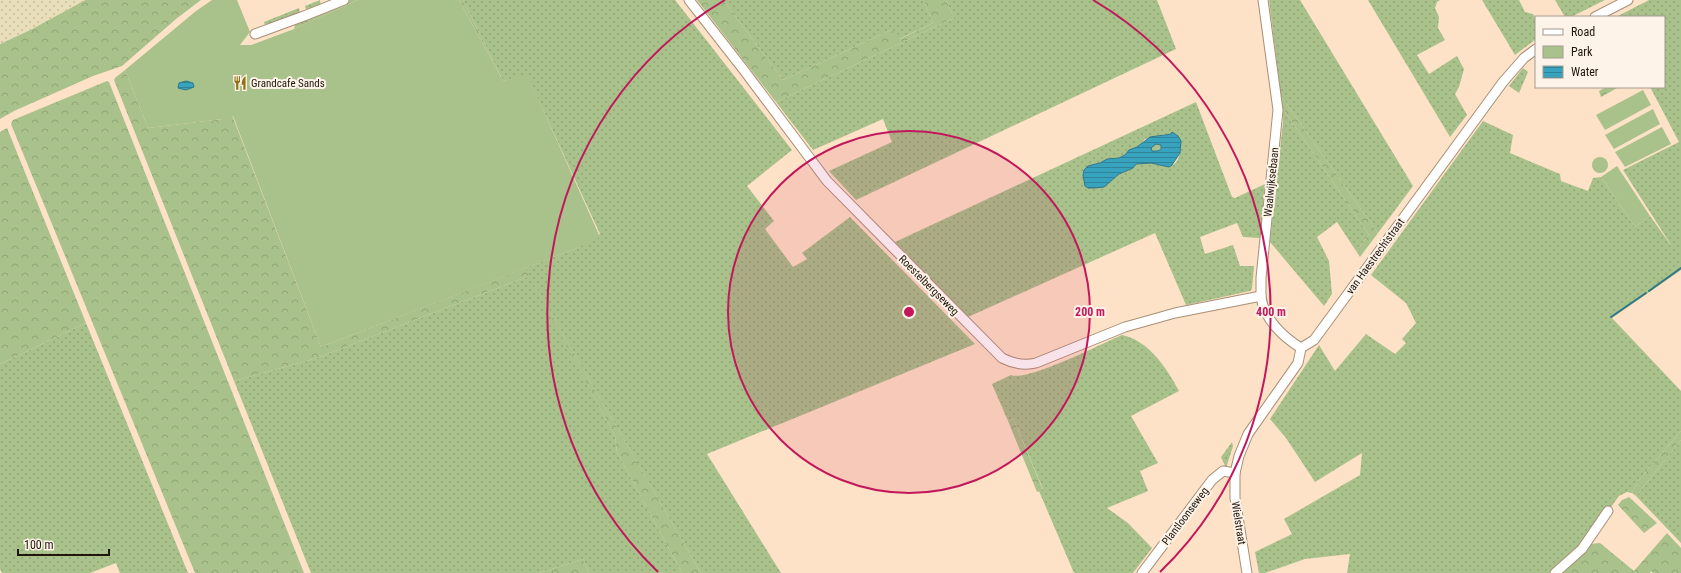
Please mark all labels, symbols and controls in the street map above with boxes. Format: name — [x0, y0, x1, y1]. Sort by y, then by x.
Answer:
legend — [1535, 16, 1665, 88]
text: Road — [1571, 25, 1595, 39]
text: Park — [1571, 45, 1593, 59]
text: Water — [1571, 65, 1599, 79]
restaurant icon: Grandcafe Sands — [232, 75, 248, 91]
place label: Grandcafe Sands — [251, 77, 325, 90]
street label: Waalwijksebaan — [1261, 147, 1282, 217]
street label: van Haestrechtstraat — [1344, 216, 1407, 297]
street label: Roestelbergseweg — [896, 253, 961, 318]
centre of rings — [902, 305, 916, 319]
text: 200 m — [1075, 305, 1105, 319]
text: 400 m — [1256, 305, 1286, 319]
street label: Plantloonseweg — [1159, 485, 1211, 548]
street label: Wielstraat — [1229, 500, 1248, 546]
scale bar — [18, 531, 109, 557]
text: 100 m — [24, 538, 54, 552]

